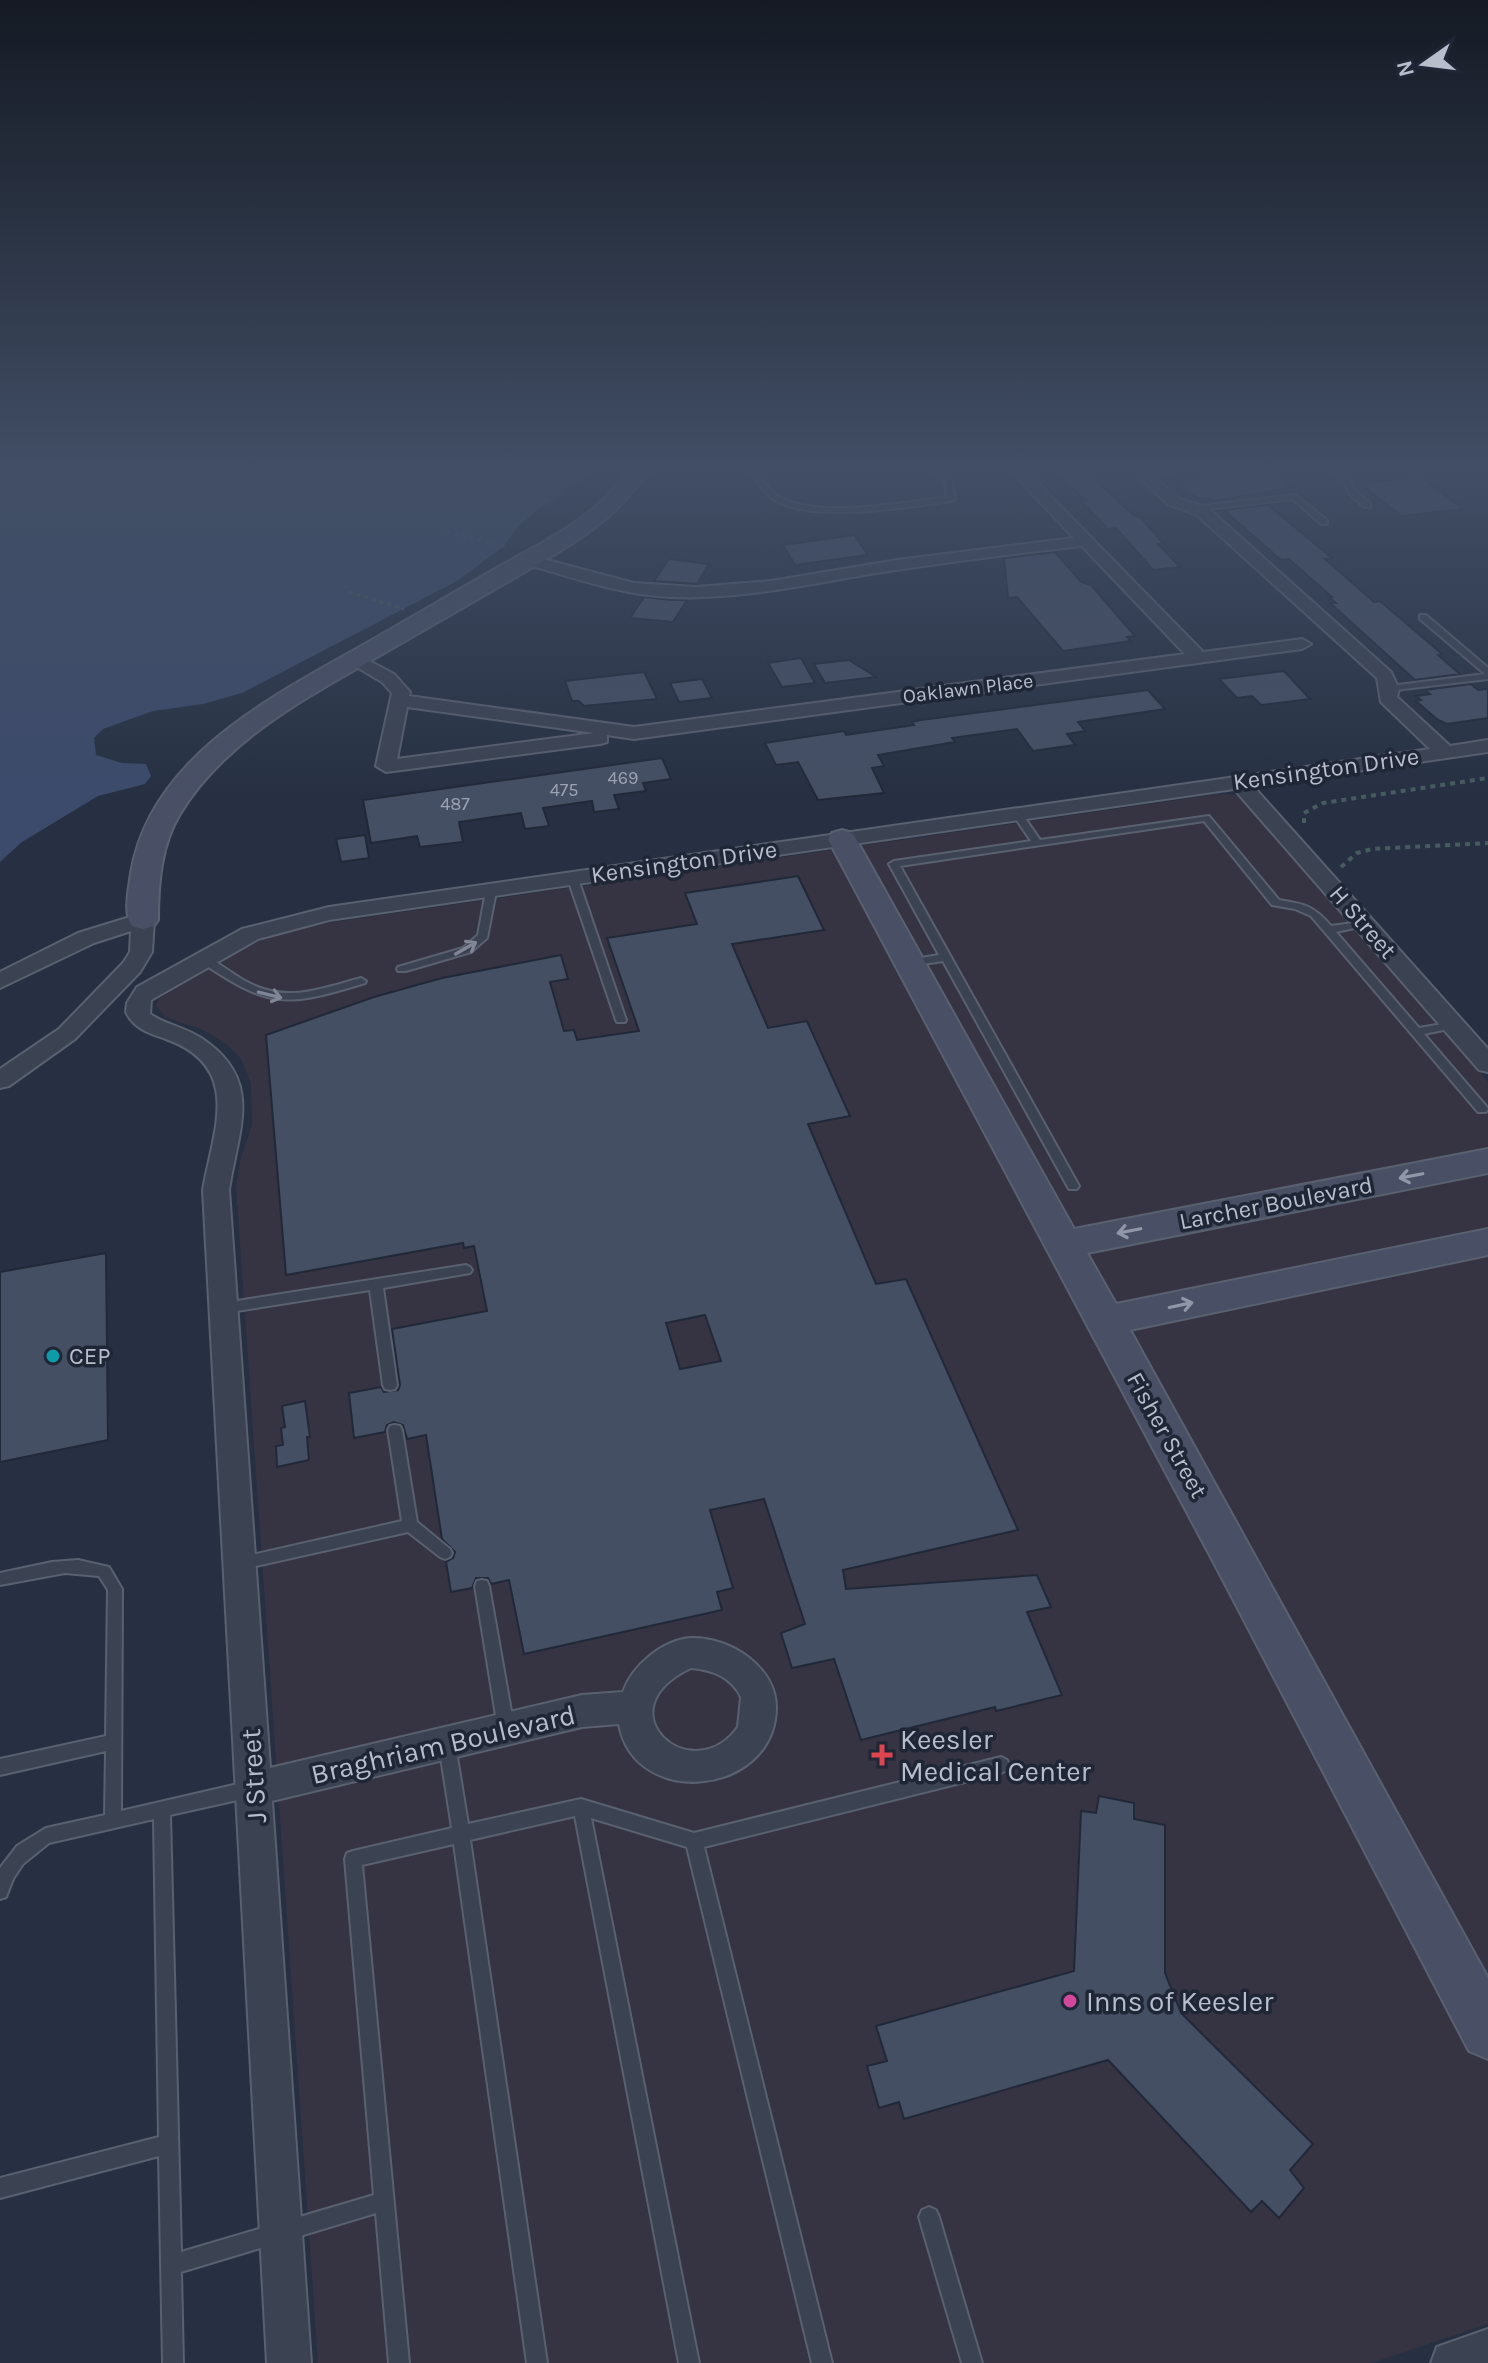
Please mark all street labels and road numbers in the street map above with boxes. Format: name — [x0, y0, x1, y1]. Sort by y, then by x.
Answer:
street label: Oaklawn Place — [901, 669, 1035, 708]
street label: Kensington Drive — [1231, 742, 1421, 796]
street label: Kensington Drive — [589, 835, 779, 889]
street label: H Street — [1324, 880, 1402, 964]
street label: Larcher Boulevard — [1177, 1171, 1375, 1235]
street label: Fisher Street — [1121, 1367, 1213, 1503]
street label: Braghriam Boulevard — [308, 1698, 579, 1791]
street label: J Street — [234, 1728, 273, 1824]

